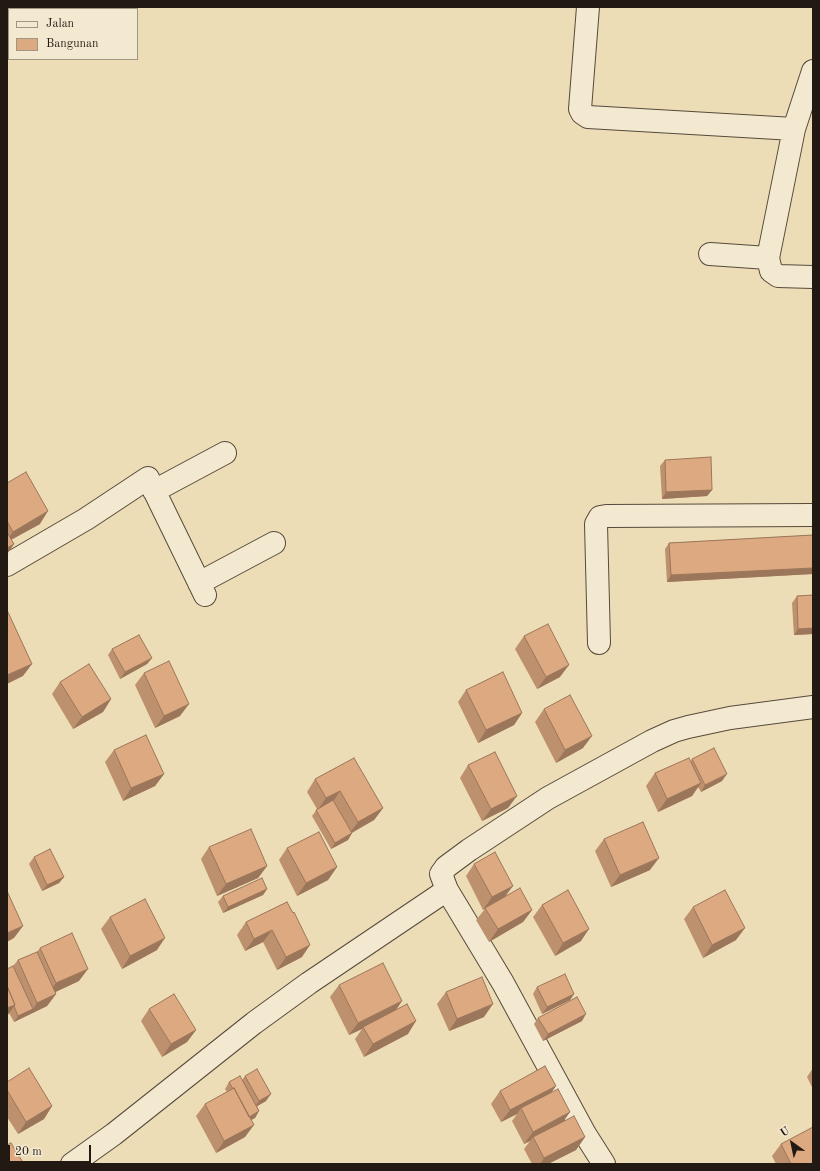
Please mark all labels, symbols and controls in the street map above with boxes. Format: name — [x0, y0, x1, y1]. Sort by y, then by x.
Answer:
legend — [8, 8, 138, 60]
text: Jalan — [46, 18, 74, 30]
text: Bangunan — [46, 38, 98, 50]
north arrow — [772, 1123, 812, 1163]
text: U — [779, 1126, 792, 1140]
scale bar — [10, 1137, 93, 1163]
text: 20 m — [15, 1146, 42, 1158]

